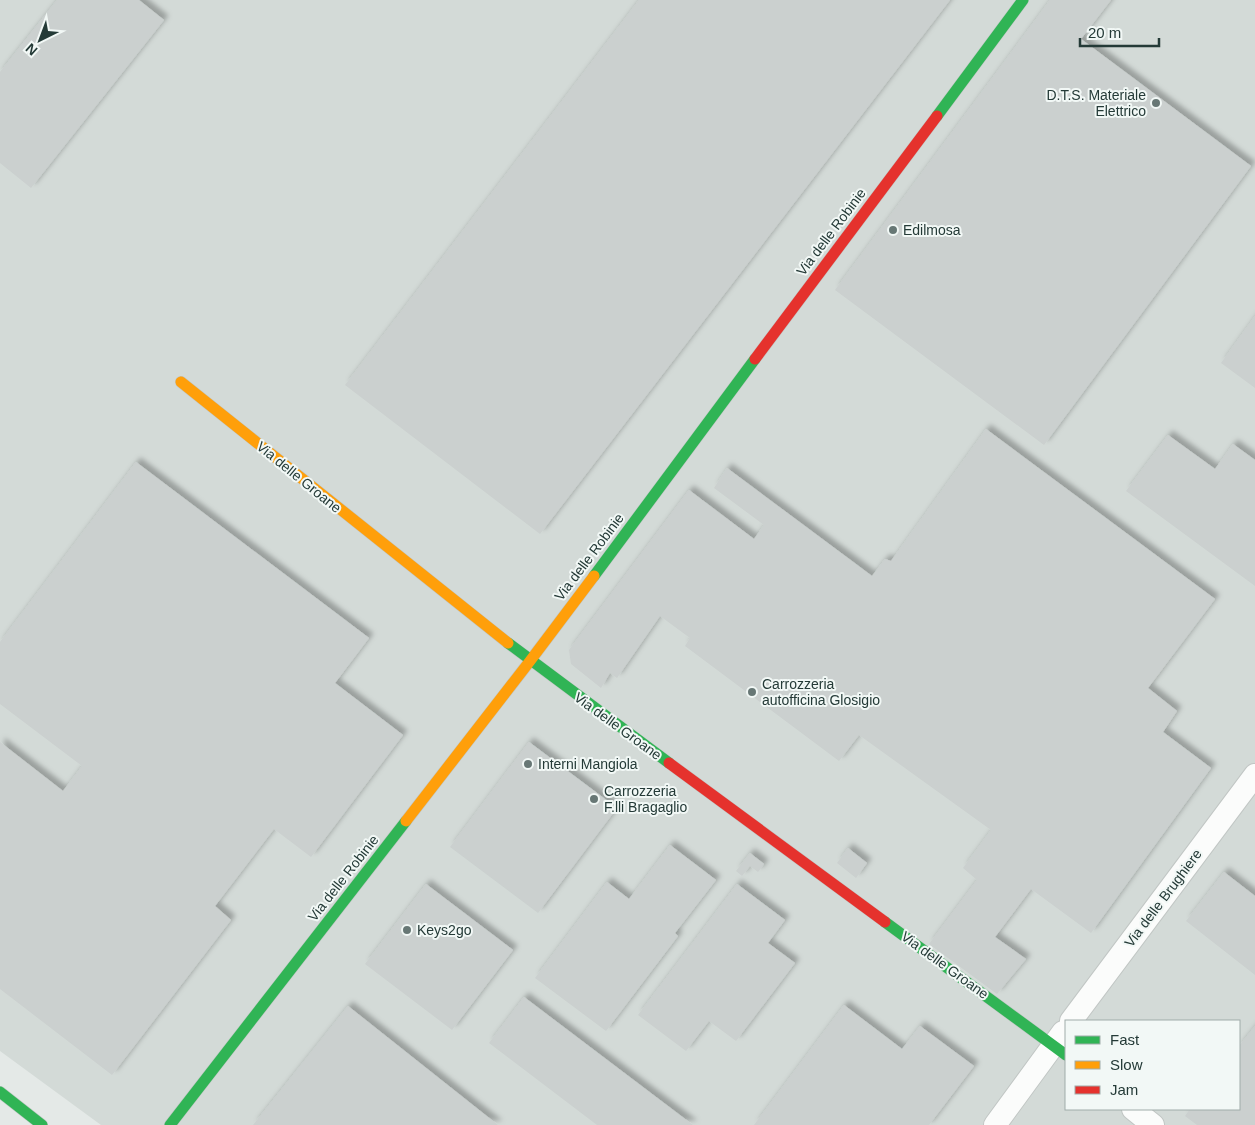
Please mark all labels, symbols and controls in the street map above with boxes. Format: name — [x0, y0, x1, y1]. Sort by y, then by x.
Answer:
north arrow — [15, 15, 65, 65]
scale bar — [1080, 15, 1159, 47]
text: 20 m — [1088, 24, 1121, 41]
text: N — [22, 40, 40, 59]
place label: D.T.S. Materiale Elettrico — [1046, 87, 1146, 119]
marker: D.T.S. Materiale Elettrico — [1150, 97, 1162, 109]
street label: Via delle Robinie — [793, 185, 869, 279]
place label: Edilmosa — [903, 222, 961, 238]
marker: Edilmosa — [887, 224, 899, 236]
street label: Via delle Groane — [254, 438, 345, 516]
street label: Via delle Robinie — [551, 510, 627, 604]
place label: Carrozzeria autofficina Glosigio — [762, 676, 880, 708]
marker: Carrozzeria autofficina Glosigio — [746, 686, 758, 698]
street label: Via delle Groane — [571, 689, 665, 763]
place label: Interni Mangiola — [538, 756, 638, 772]
marker: Interni Mangiola — [522, 758, 534, 770]
place label: Carrozzeria F.lli Bragaglio — [604, 783, 687, 815]
marker: Carrozzeria F.lli Bragaglio — [588, 793, 600, 805]
street label: Via delle Robinie — [304, 832, 382, 924]
street label: Via delle Brughiere — [1121, 846, 1205, 950]
place label: Keys2go — [417, 922, 472, 938]
marker: Keys2go — [401, 924, 413, 936]
street label: Via delle Groane — [898, 928, 992, 1002]
legend — [1065, 1020, 1240, 1110]
text: Fast — [1110, 1031, 1140, 1048]
text: Slow — [1110, 1056, 1143, 1073]
text: Jam — [1110, 1081, 1138, 1098]

